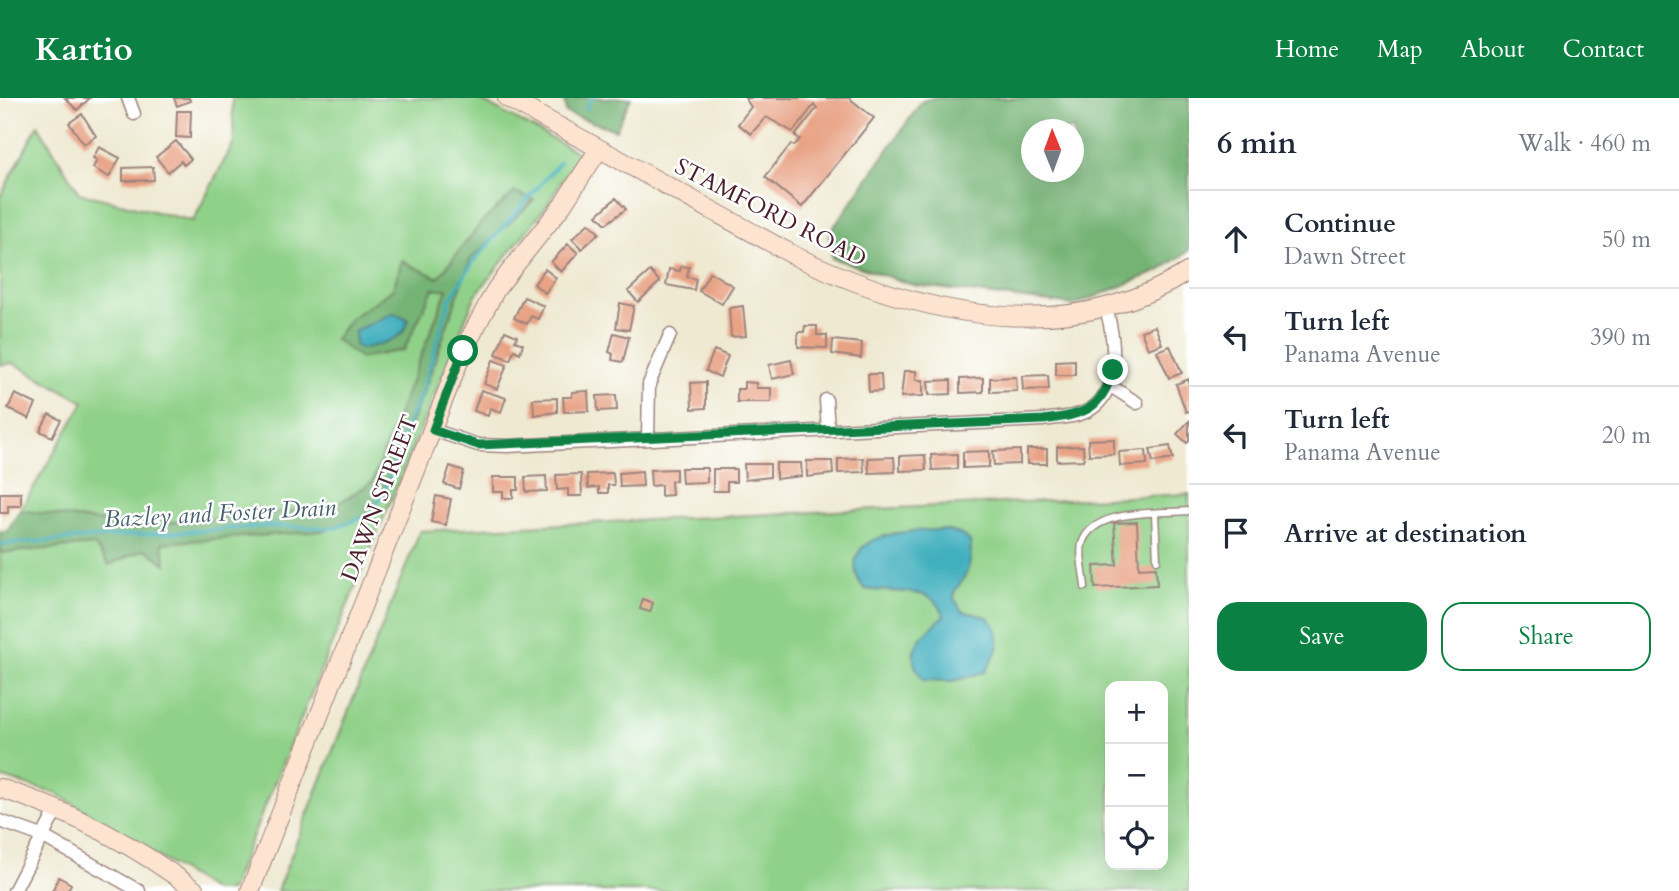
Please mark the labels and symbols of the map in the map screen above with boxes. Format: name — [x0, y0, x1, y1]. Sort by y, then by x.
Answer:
north arrow — [1021, 119, 1084, 182]
street label: STAMFORD ROAD — [670, 151, 872, 274]
route start — [447, 335, 478, 366]
route end — [1097, 354, 1128, 385]
street label: DAWN STREET — [333, 410, 425, 586]
water label: Bazley and Foster Drain — [103, 491, 337, 536]

